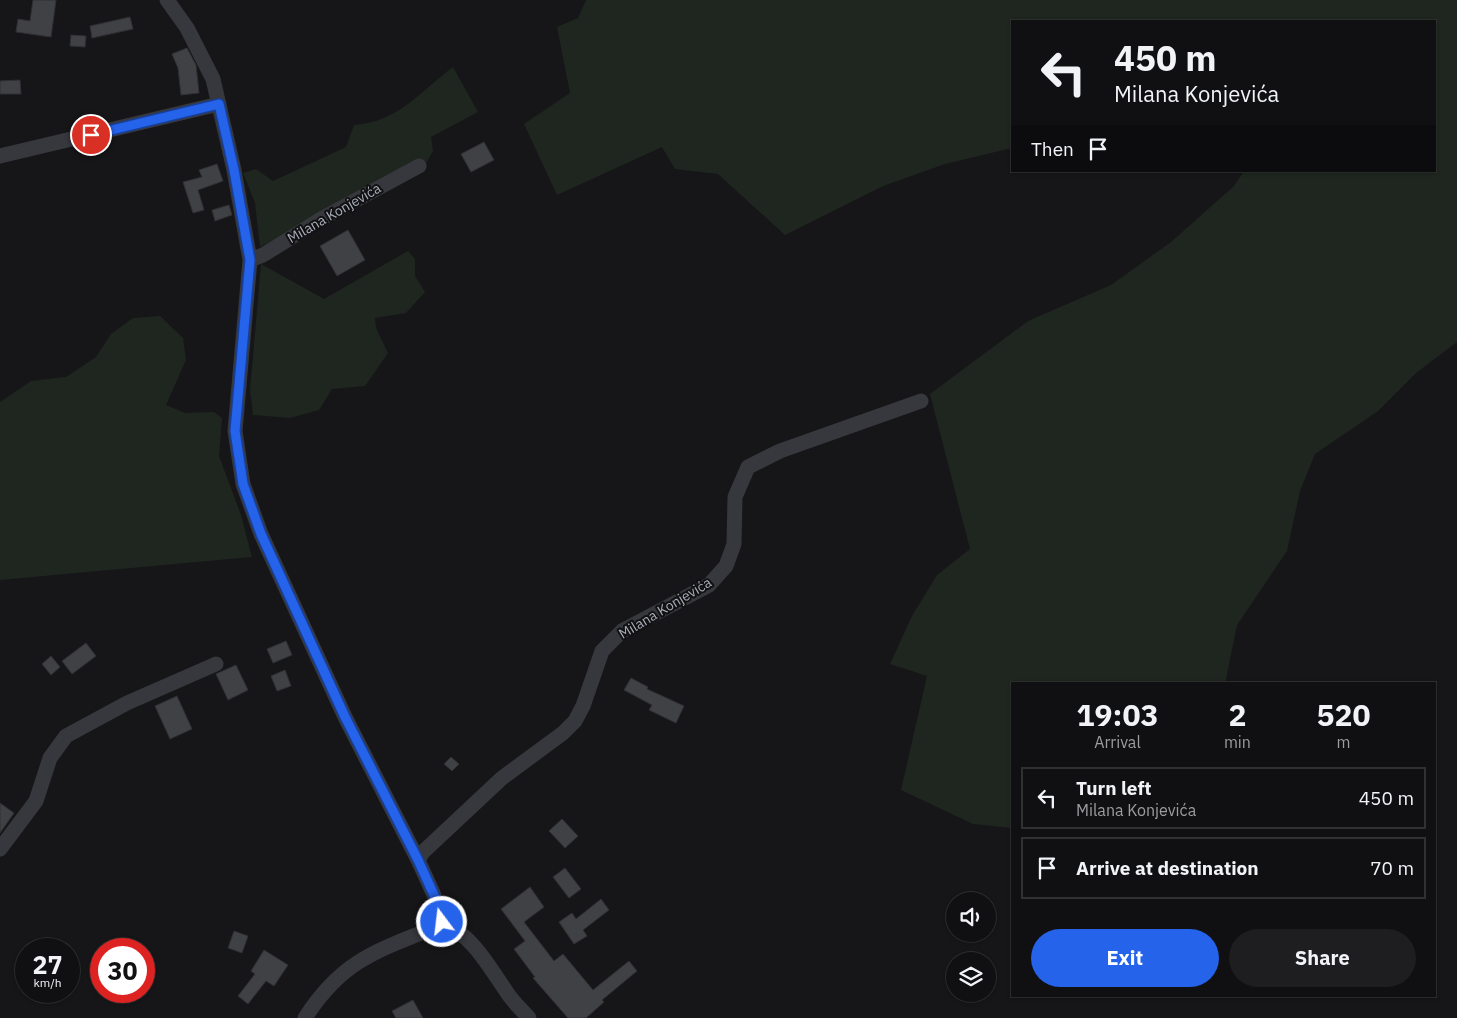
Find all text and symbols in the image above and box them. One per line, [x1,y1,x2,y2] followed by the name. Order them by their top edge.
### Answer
[1114,35,1217,81] text: 450 m
[1031,40,1096,105] icon: left
[1114,79,1279,108] text: Milana Konjevića
[70,114,112,156] pin
[77,121,105,149] icon: arrive
[1084,135,1112,163] icon: arrive
[1031,137,1074,161] text: Then
[284,179,384,247] street label: Milana Konjevića
[615,573,715,643] street label: Milana Konjevića
[1077,695,1158,734] text: 19:03
[1228,695,1246,734] text: 2
[1316,695,1370,734] text: 520
[1094,732,1141,752] text: Arrival
[1224,732,1251,752] text: min
[1336,732,1350,752] text: m
[1076,776,1152,800] text: Turn left
[1033,784,1061,812] icon: left
[1359,786,1414,810] text: 450 m
[1076,800,1196,820] text: Milana Konjevića
[1033,854,1061,882] icon: arrive
[1076,856,1259,880] text: Arrive at destination
[1370,856,1414,880] text: 70 m
[946,892,996,1002] map controls
[946,892,996,942] button: sound
[415,895,467,947] position arrow
[1031,929,1219,987] button: Exit
[1229,929,1416,987] button: Share
[90,938,155,1003] speed limit sign: 30
[32,948,63,981] text: 27
[946,952,996,1002] button: layers
[33,975,62,990] text: km/h

